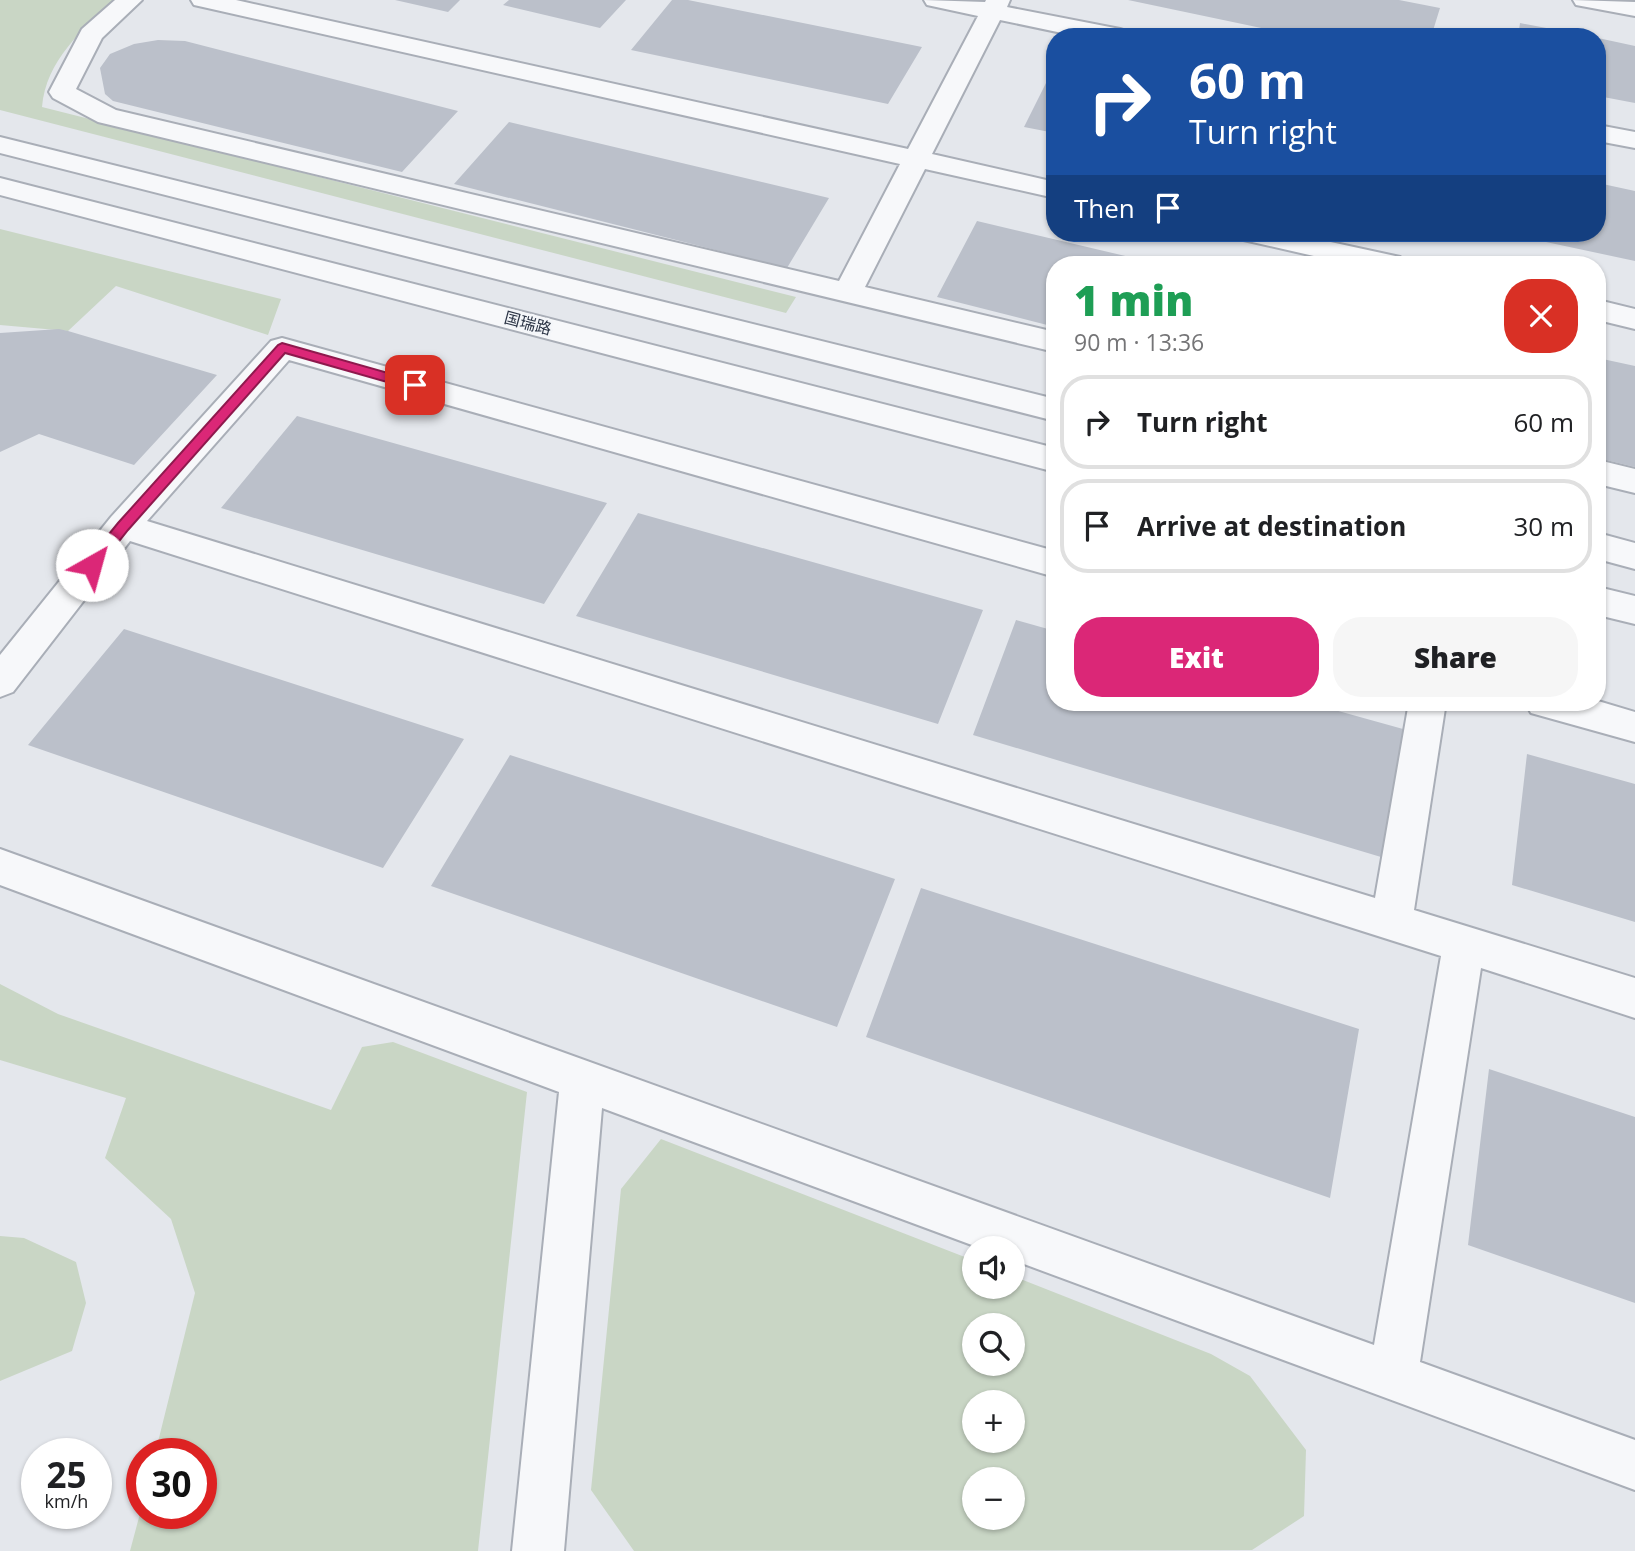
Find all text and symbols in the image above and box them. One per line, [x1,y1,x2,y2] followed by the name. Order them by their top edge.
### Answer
[1189,47,1306,113] text: 60 m
[1074,56,1165,147] icon: right
[1189,110,1337,153] text: Turn right
[1149,189,1187,227] icon: arrive
[1074,190,1135,226] text: Then
[1074,271,1193,328] text: 1 min
[1504,279,1578,353] button: close
[502,306,554,340] street label: 国瑞路
[1074,326,1204,358] text: 90 m · 13:36
[385,355,445,415] pin
[396,366,434,404] icon: arrive
[1078,403,1116,441] icon: right
[1137,404,1268,440] text: Turn right
[1513,404,1574,440] text: 60 m
[1078,507,1116,545] icon: arrive
[1137,508,1406,544] text: Arrive at destination
[1513,508,1574,544] text: 30 m
[55,528,129,602] position arrow
[1074,617,1319,697] button: Exit
[1333,617,1578,697] button: Share
[962,1236,1025,1530] map controls
[962,1236,1025,1299] button: sound
[962,1313,1025,1376] button: search
[962,1390,1025,1453] button: +
[126,1438,217,1529] speed limit sign: 30
[46,1451,87,1498] text: 25
[962,1467,1025,1530] button: −
[45,1489,88,1513] text: km/h

